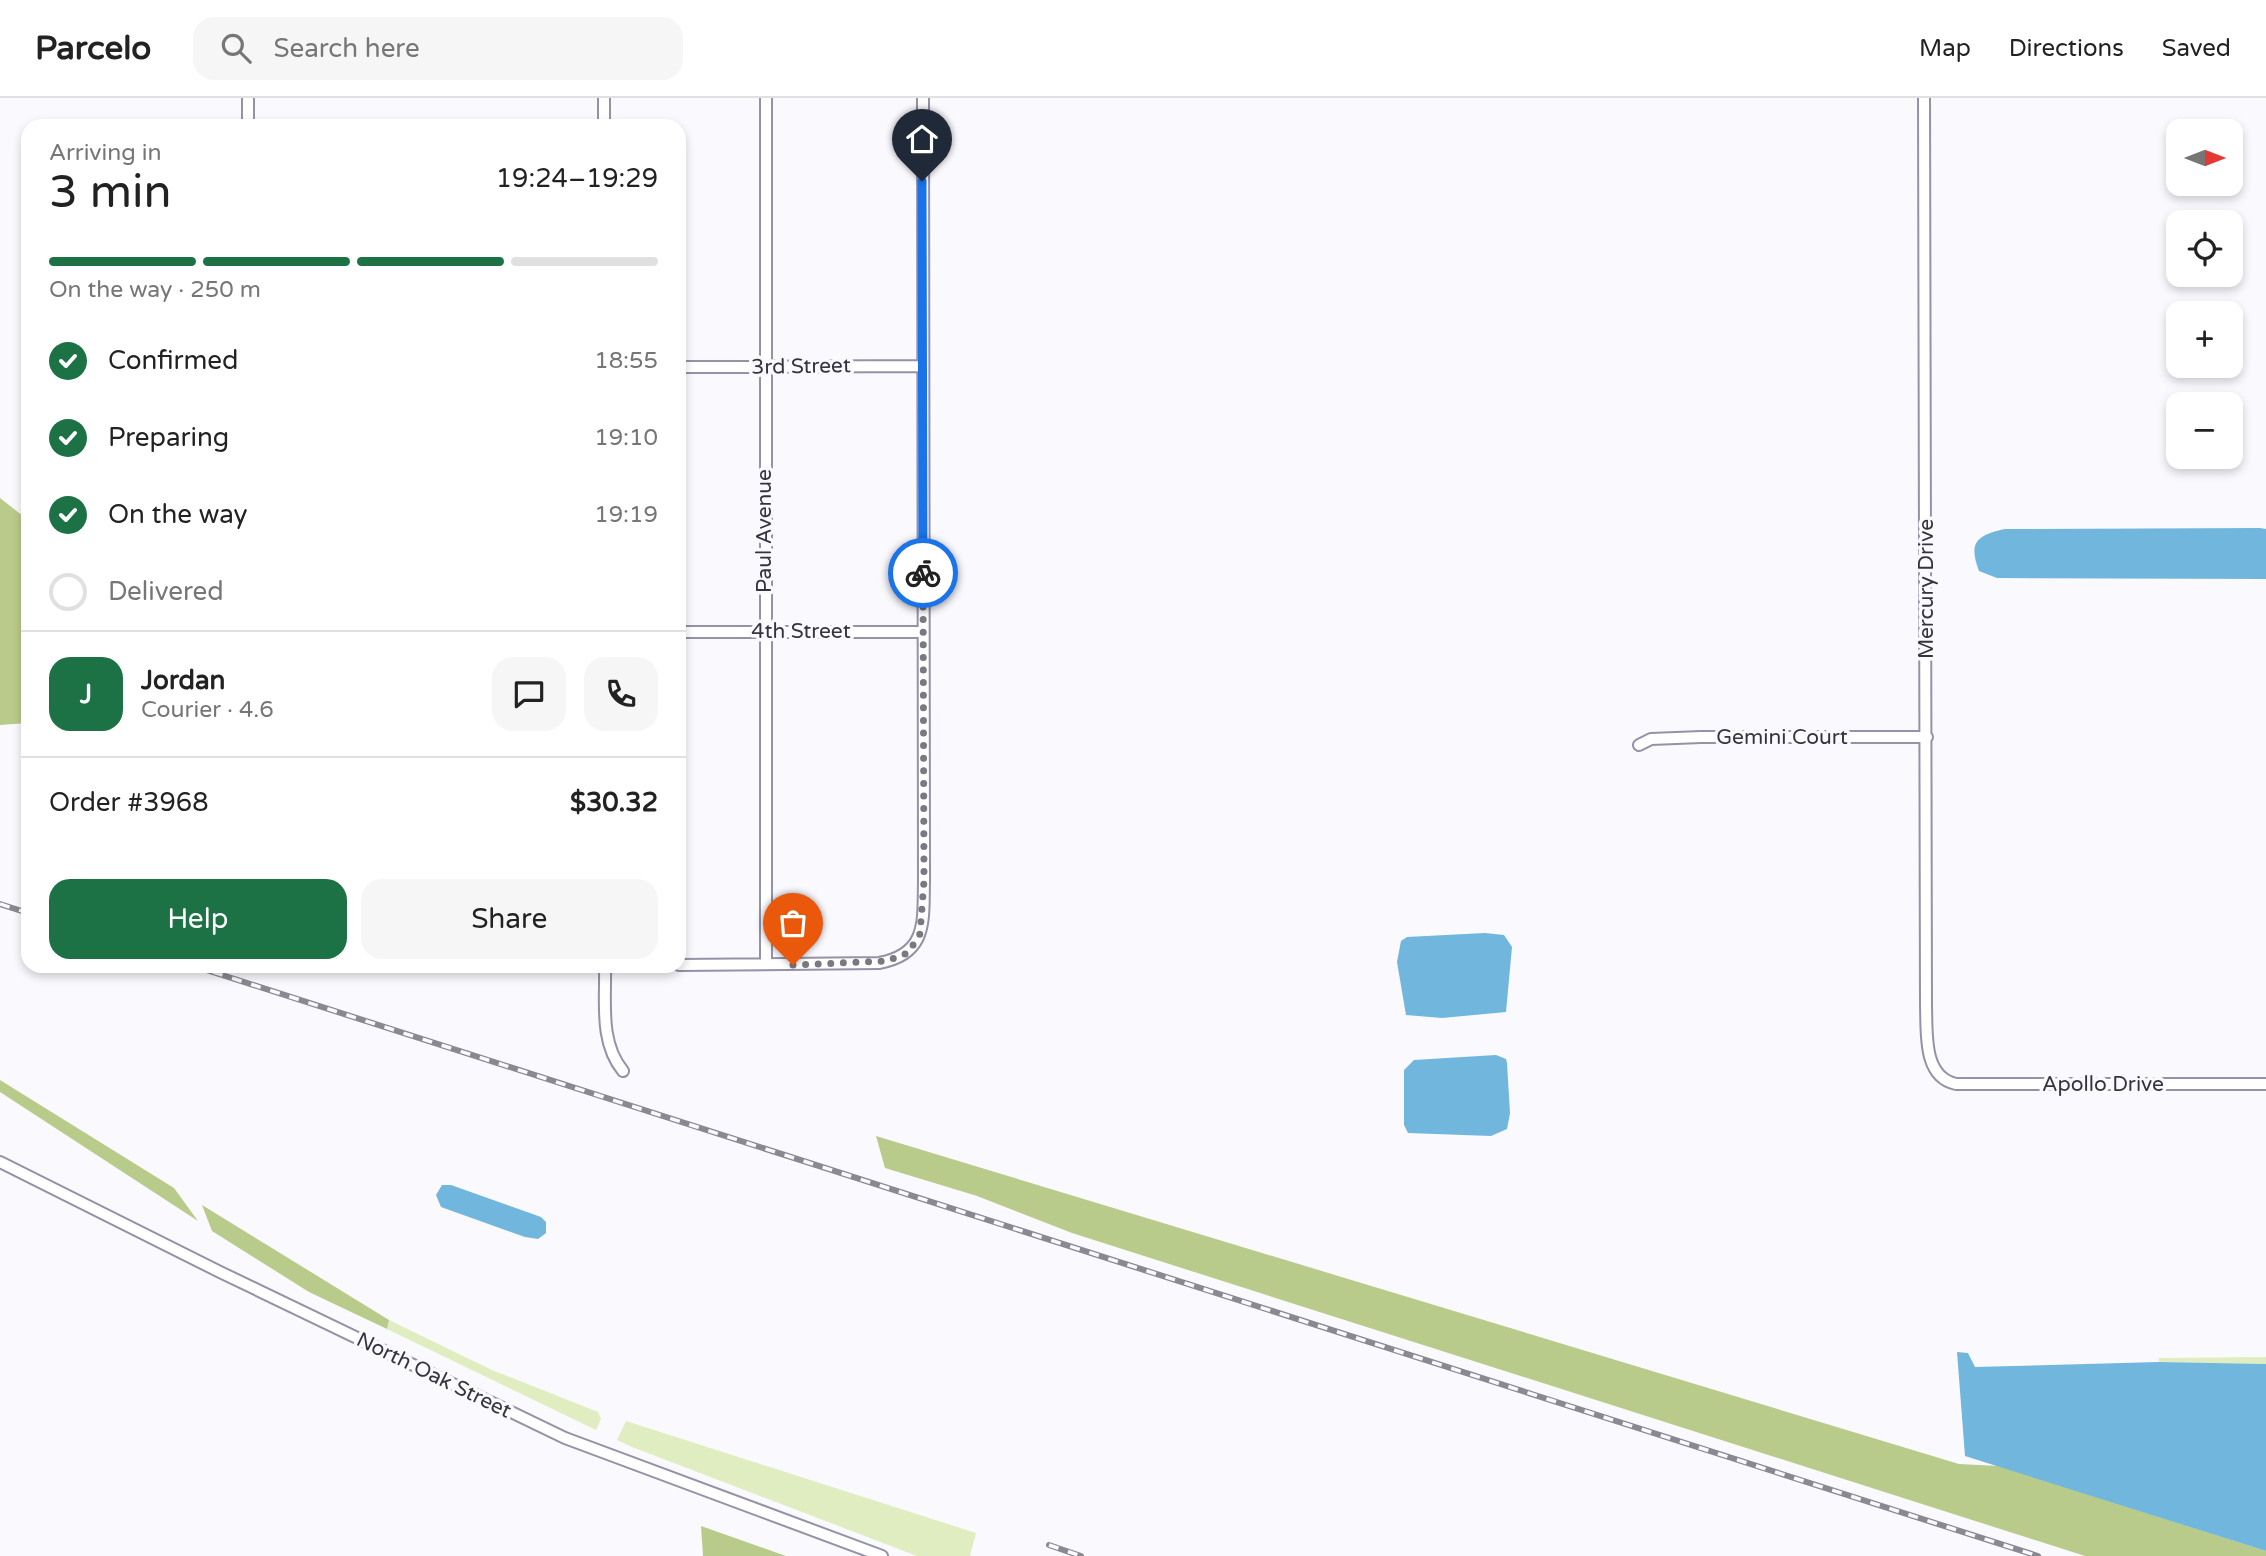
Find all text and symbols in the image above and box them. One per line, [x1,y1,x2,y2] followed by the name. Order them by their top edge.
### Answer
[193,17,683,80] search box
[35,29,151,68] text: Parcelo
[217,29,255,67] icon: search
[273,33,420,64] text: Search here
[1919,34,1971,63] text: Map
[2009,34,2124,63] text: Directions
[2162,34,2231,63] text: Saved
[892,109,952,181] pin
[2166,119,2244,196] north arrow
[2166,119,2243,469] map controls
[903,120,941,158] icon: home
[49,139,162,167] text: Arriving in
[496,163,658,194] text: 19:24–19:29
[49,165,172,220] text: 3 min
[2166,210,2243,287] button: locate
[49,276,261,304] text: On the way · 250 m
[2166,301,2243,378] button: +
[49,342,87,380] icon: check
[108,345,238,376] text: Confirmed
[594,347,658,375] text: 18:55
[751,353,851,380] street label: 3rd Street
[2166,392,2243,469] button: −
[49,419,87,457] icon: check
[108,422,229,453] text: Preparing
[594,424,658,452] text: 19:10
[752,469,777,593] street label: Paul Avenue
[49,496,87,534] icon: check
[108,499,248,530] text: On the way
[594,501,658,529] text: 19:19
[1914,519,1939,659] street label: Mercury Drive
[888,538,958,608] courier
[904,554,942,592] icon: bike
[108,576,224,607] text: Delivered
[751,619,851,644] street label: 4th Street
[492,657,566,731] button: chat
[584,657,658,731] button: phone
[141,665,225,696] text: Jordan
[80,679,92,710] text: J
[141,696,274,724] text: Courier · 4.6
[1716,725,1848,750] street label: Gemini Court
[49,787,209,818] text: Order #3968
[570,787,658,818] text: $30.32
[49,879,347,959] button: Help
[361,879,658,959] button: Share
[763,893,823,965] pin
[774,904,812,942] icon: bag
[2042,1072,2164,1097] street label: Apollo Drive
[352,1327,515,1424] street label: North Oak Street

